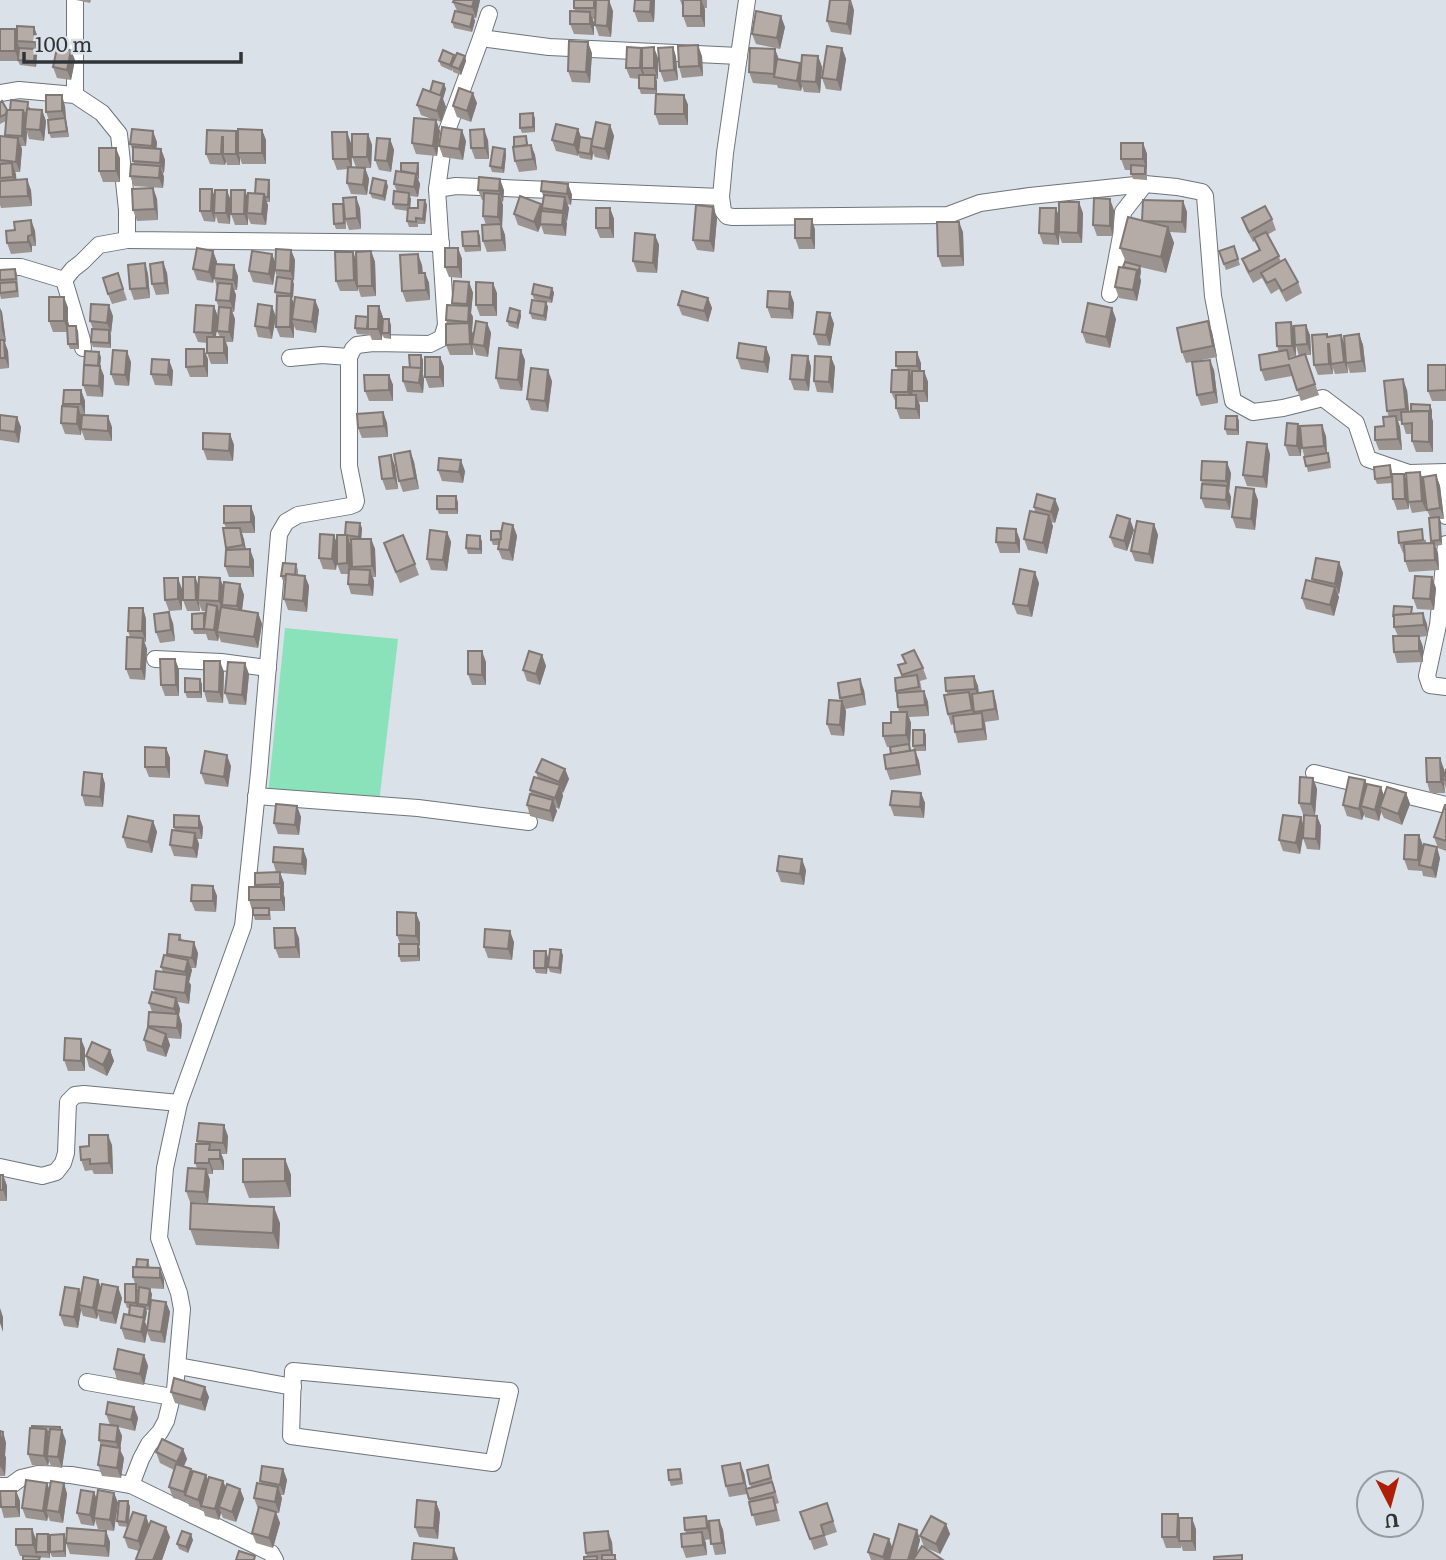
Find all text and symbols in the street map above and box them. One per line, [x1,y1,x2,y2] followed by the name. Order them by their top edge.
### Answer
[24,21,242,65] scale bar
[35,27,92,58] text: 100 m
[1355,1469,1425,1539] north arrow
[1383,1507,1401,1537] text: U

